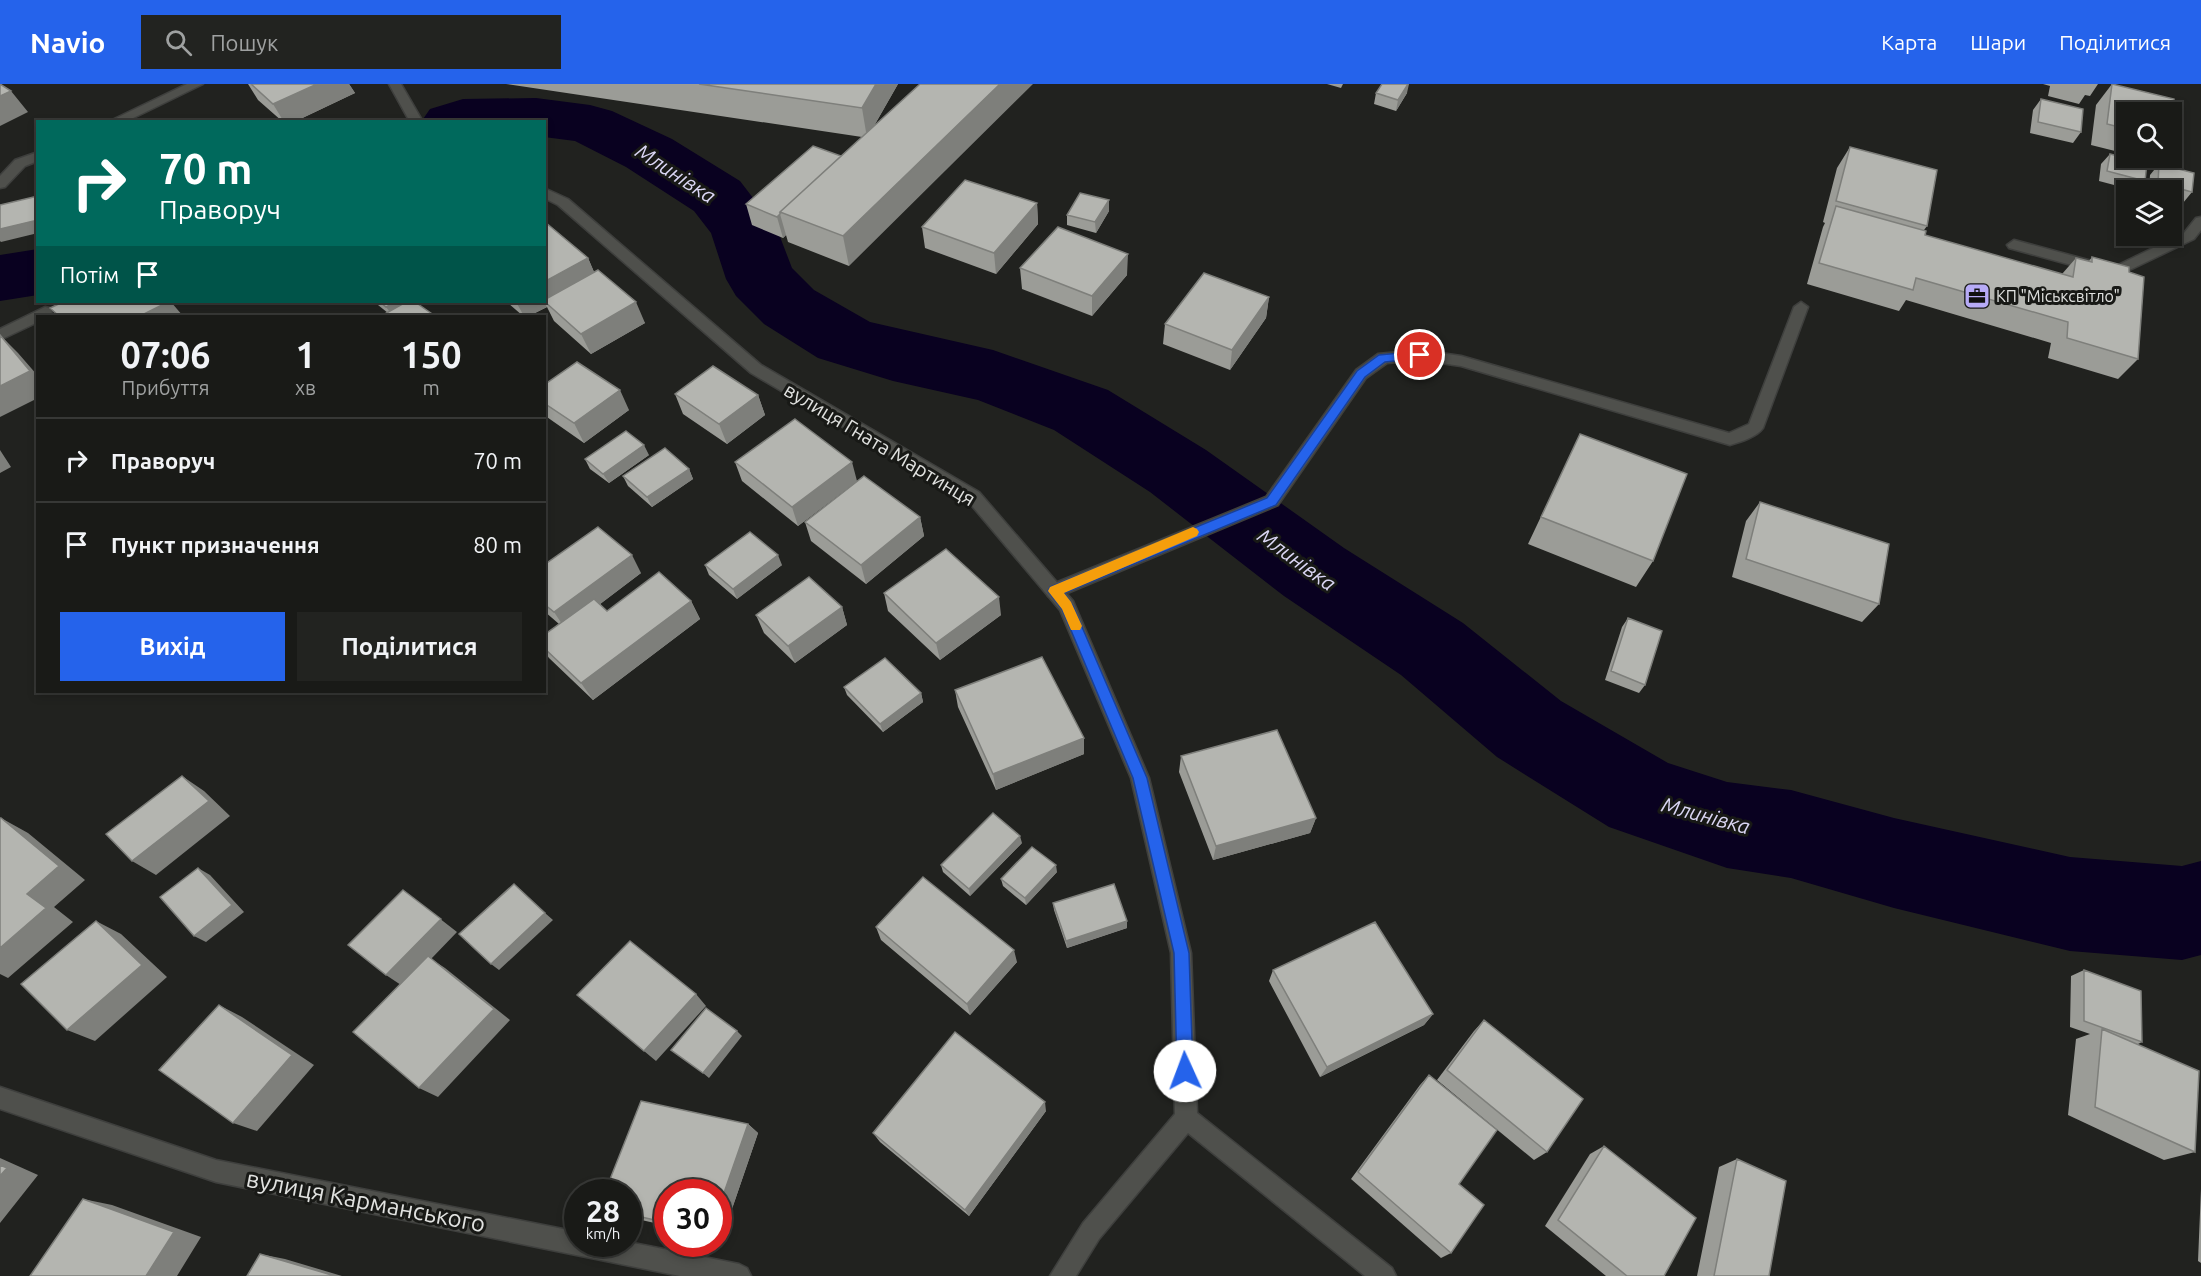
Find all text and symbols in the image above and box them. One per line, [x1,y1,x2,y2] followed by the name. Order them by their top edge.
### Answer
[141,15,561,69] search box
[162,26,195,59] icon: search
[30,27,105,58] text: Navio
[210,30,278,55] text: Пошук
[1881,30,1937,54] text: Карта
[1970,30,2026,54] text: Шари
[2059,30,2171,54] text: Поділитися
[2116,102,2182,246] map controls
[2116,102,2182,168] button: search
[632,138,720,208] water label: Млинівка
[60,144,138,222] icon: right
[159,145,253,192] text: 70 m
[2116,180,2182,246] button: layers
[159,194,281,224] text: Праворуч
[131,258,164,291] icon: arrive
[60,262,119,287] text: Потім
[1962,281,1992,311] office icon: КП "Міськсвітло"
[1996,287,2120,305] place label: КП "Міськсвітло"
[1394,329,1445,380] pin
[120,334,211,375] text: 07:06
[295,334,316,375] text: 1
[401,334,462,375] text: 150
[1403,338,1436,371] icon: arrive
[121,376,210,399] text: Прибуття
[295,376,316,399] text: хв
[422,376,440,399] text: m
[780,378,980,510] street label: вулиця Гната Мартинця
[60,444,93,477] icon: right
[111,448,215,473] text: Праворуч
[473,448,522,473] text: 70 m
[1253,523,1341,595] water label: Млинівка
[60,528,93,561] icon: arrive
[111,532,320,557] text: Пункт призначення
[473,532,522,557] text: 80 m
[60,612,285,681] button: Вихід
[297,612,522,681] button: Поділитися
[1659,792,1753,838] water label: Млинівка
[1153,1039,1217,1103] position arrow
[244,1165,488,1237] street label: вулиця Карманського
[654,1179,732,1257] speed limit sign: 30
[586,1194,620,1228] text: 28
[586,1225,620,1242] text: km/h

